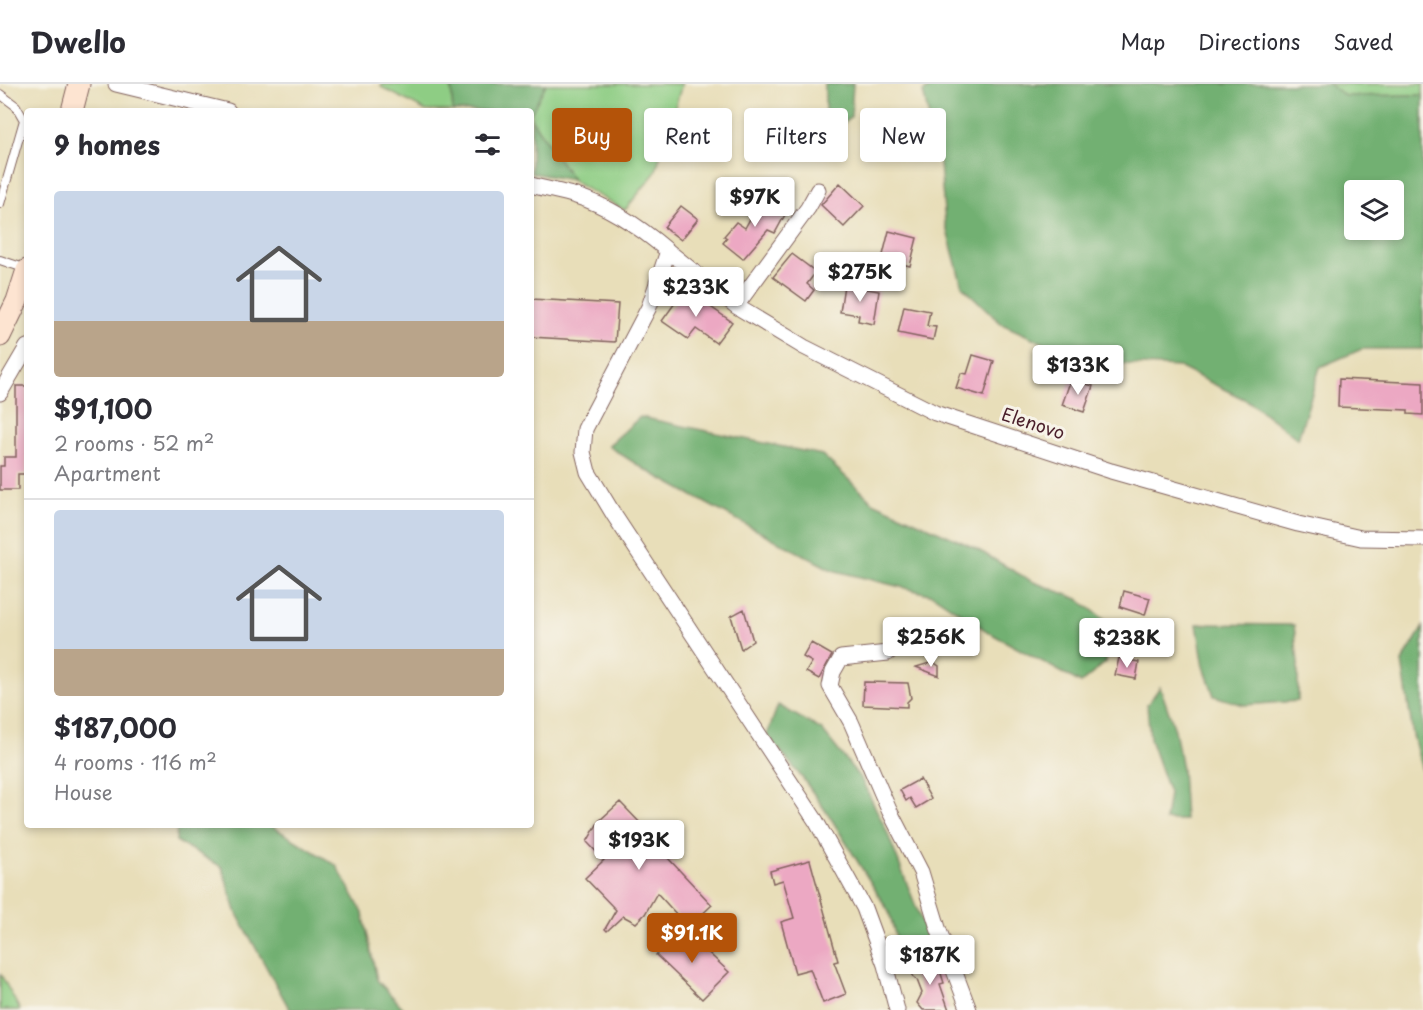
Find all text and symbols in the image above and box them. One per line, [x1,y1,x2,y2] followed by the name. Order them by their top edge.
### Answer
[30,20,126,63] text: Dwello
[1120,25,1165,57] text: Map
[1198,25,1300,57] text: Directions
[1333,25,1393,57] text: Saved
[552,108,632,162] chip: Buy
[644,108,732,162] chip: Rent
[744,108,848,162] chip: Filters
[860,108,946,162] chip: New
[54,125,160,164] text: 9 homes
[471,128,504,161] icon: filters
[719,177,791,228] pin: $97K
[1344,180,1404,240] map controls
[1344,180,1404,240] button: layers
[730,181,780,211] text: $97K
[225,230,333,338] icon: home
[818,252,902,303] pin: $275K
[828,256,892,286] text: $275K
[654,267,738,318] pin: $233K
[663,271,729,301] text: $233K
[1036,345,1120,396] pin: $133K
[1046,349,1110,379] text: $133K
[54,389,153,428] text: $91,100
[998,400,1069,445] street label: Elenovo
[54,428,214,458] text: 2 rooms · 52 m²
[54,458,161,488] text: Apartment
[225,549,333,657] icon: home
[889,617,973,668] pin: $256K
[1085,618,1169,669] pin: $238K
[897,621,965,651] text: $256K
[1093,622,1161,652] text: $238K
[54,708,177,747] text: $187,000
[54,747,217,777] text: 4 rooms · 116 m²
[54,777,113,807] text: House
[597,820,681,871] pin: $193K
[608,824,670,854] text: $193K
[643,913,741,964] pin: $91.1K
[661,917,723,947] text: $91.1K
[888,935,972,986] pin: $187K
[900,939,960,969] text: $187K

